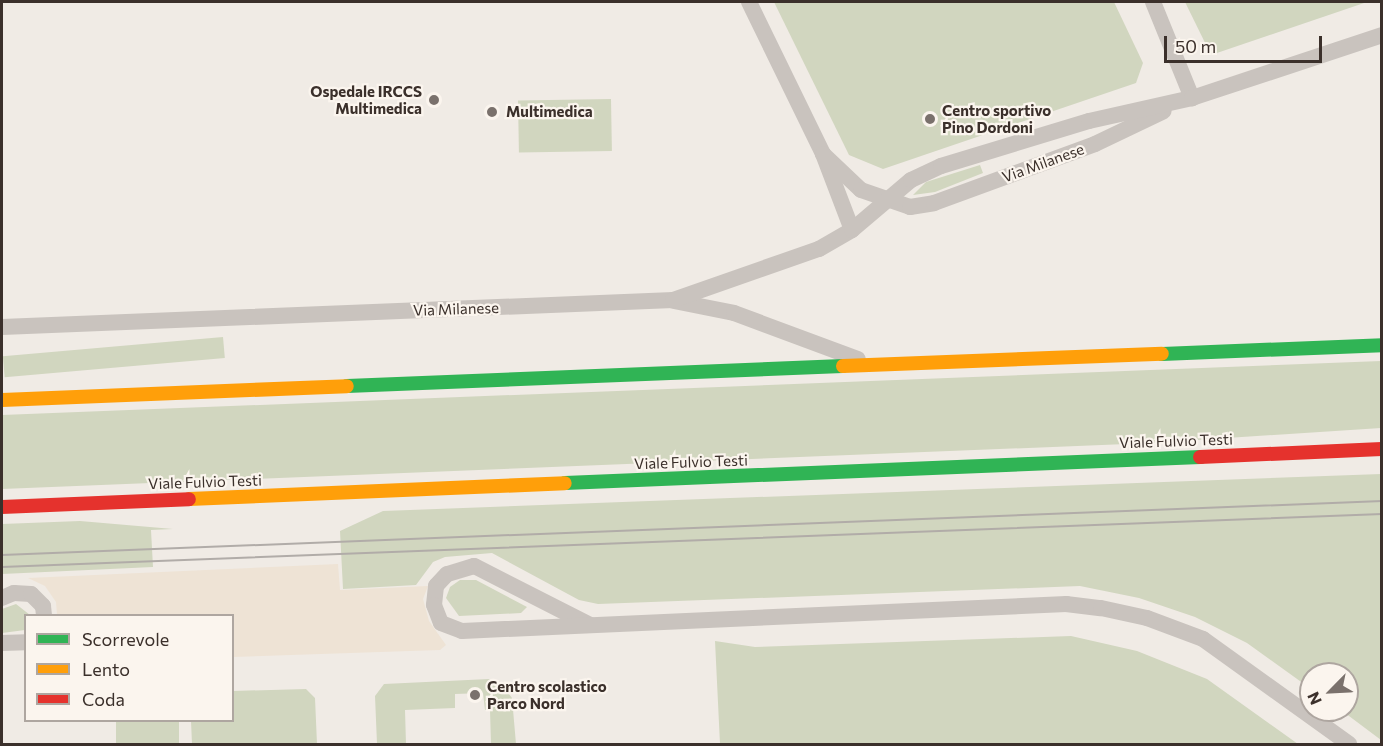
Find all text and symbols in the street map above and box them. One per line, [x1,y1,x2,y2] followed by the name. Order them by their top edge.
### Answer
[1167,24,1324,62] scale bar
[1175,35,1216,57] text: 50 m
[310,82,422,117] place label: Ospedale IRCCS Multimedica
[427,93,441,107] marker: Ospedale IRCCS Multimedica
[942,101,1051,136] place label: Centro sportivo Pino Dordoni
[483,103,501,121] marker: Multimedica
[506,103,593,121] place label: Multimedica
[923,112,937,126] marker: Centro sportivo Pino Dordoni
[1000,140,1086,186] street label: Via Milanese
[413,299,499,319] street label: Via Milanese
[1119,430,1233,452] street label: Viale Fulvio Testi
[634,451,748,473] street label: Viale Fulvio Testi
[148,471,262,493] street label: Viale Fulvio Testi
[24,614,234,722] legend
[82,628,169,650] text: Scorrevole
[82,658,130,680] text: Lento
[1299,662,1359,722] north arrow
[487,677,607,712] place label: Centro scolastico Parco Nord
[82,688,125,710] text: Coda
[468,688,482,702] marker: Centro scolastico Parco Nord
[1303,689,1325,708] text: N

